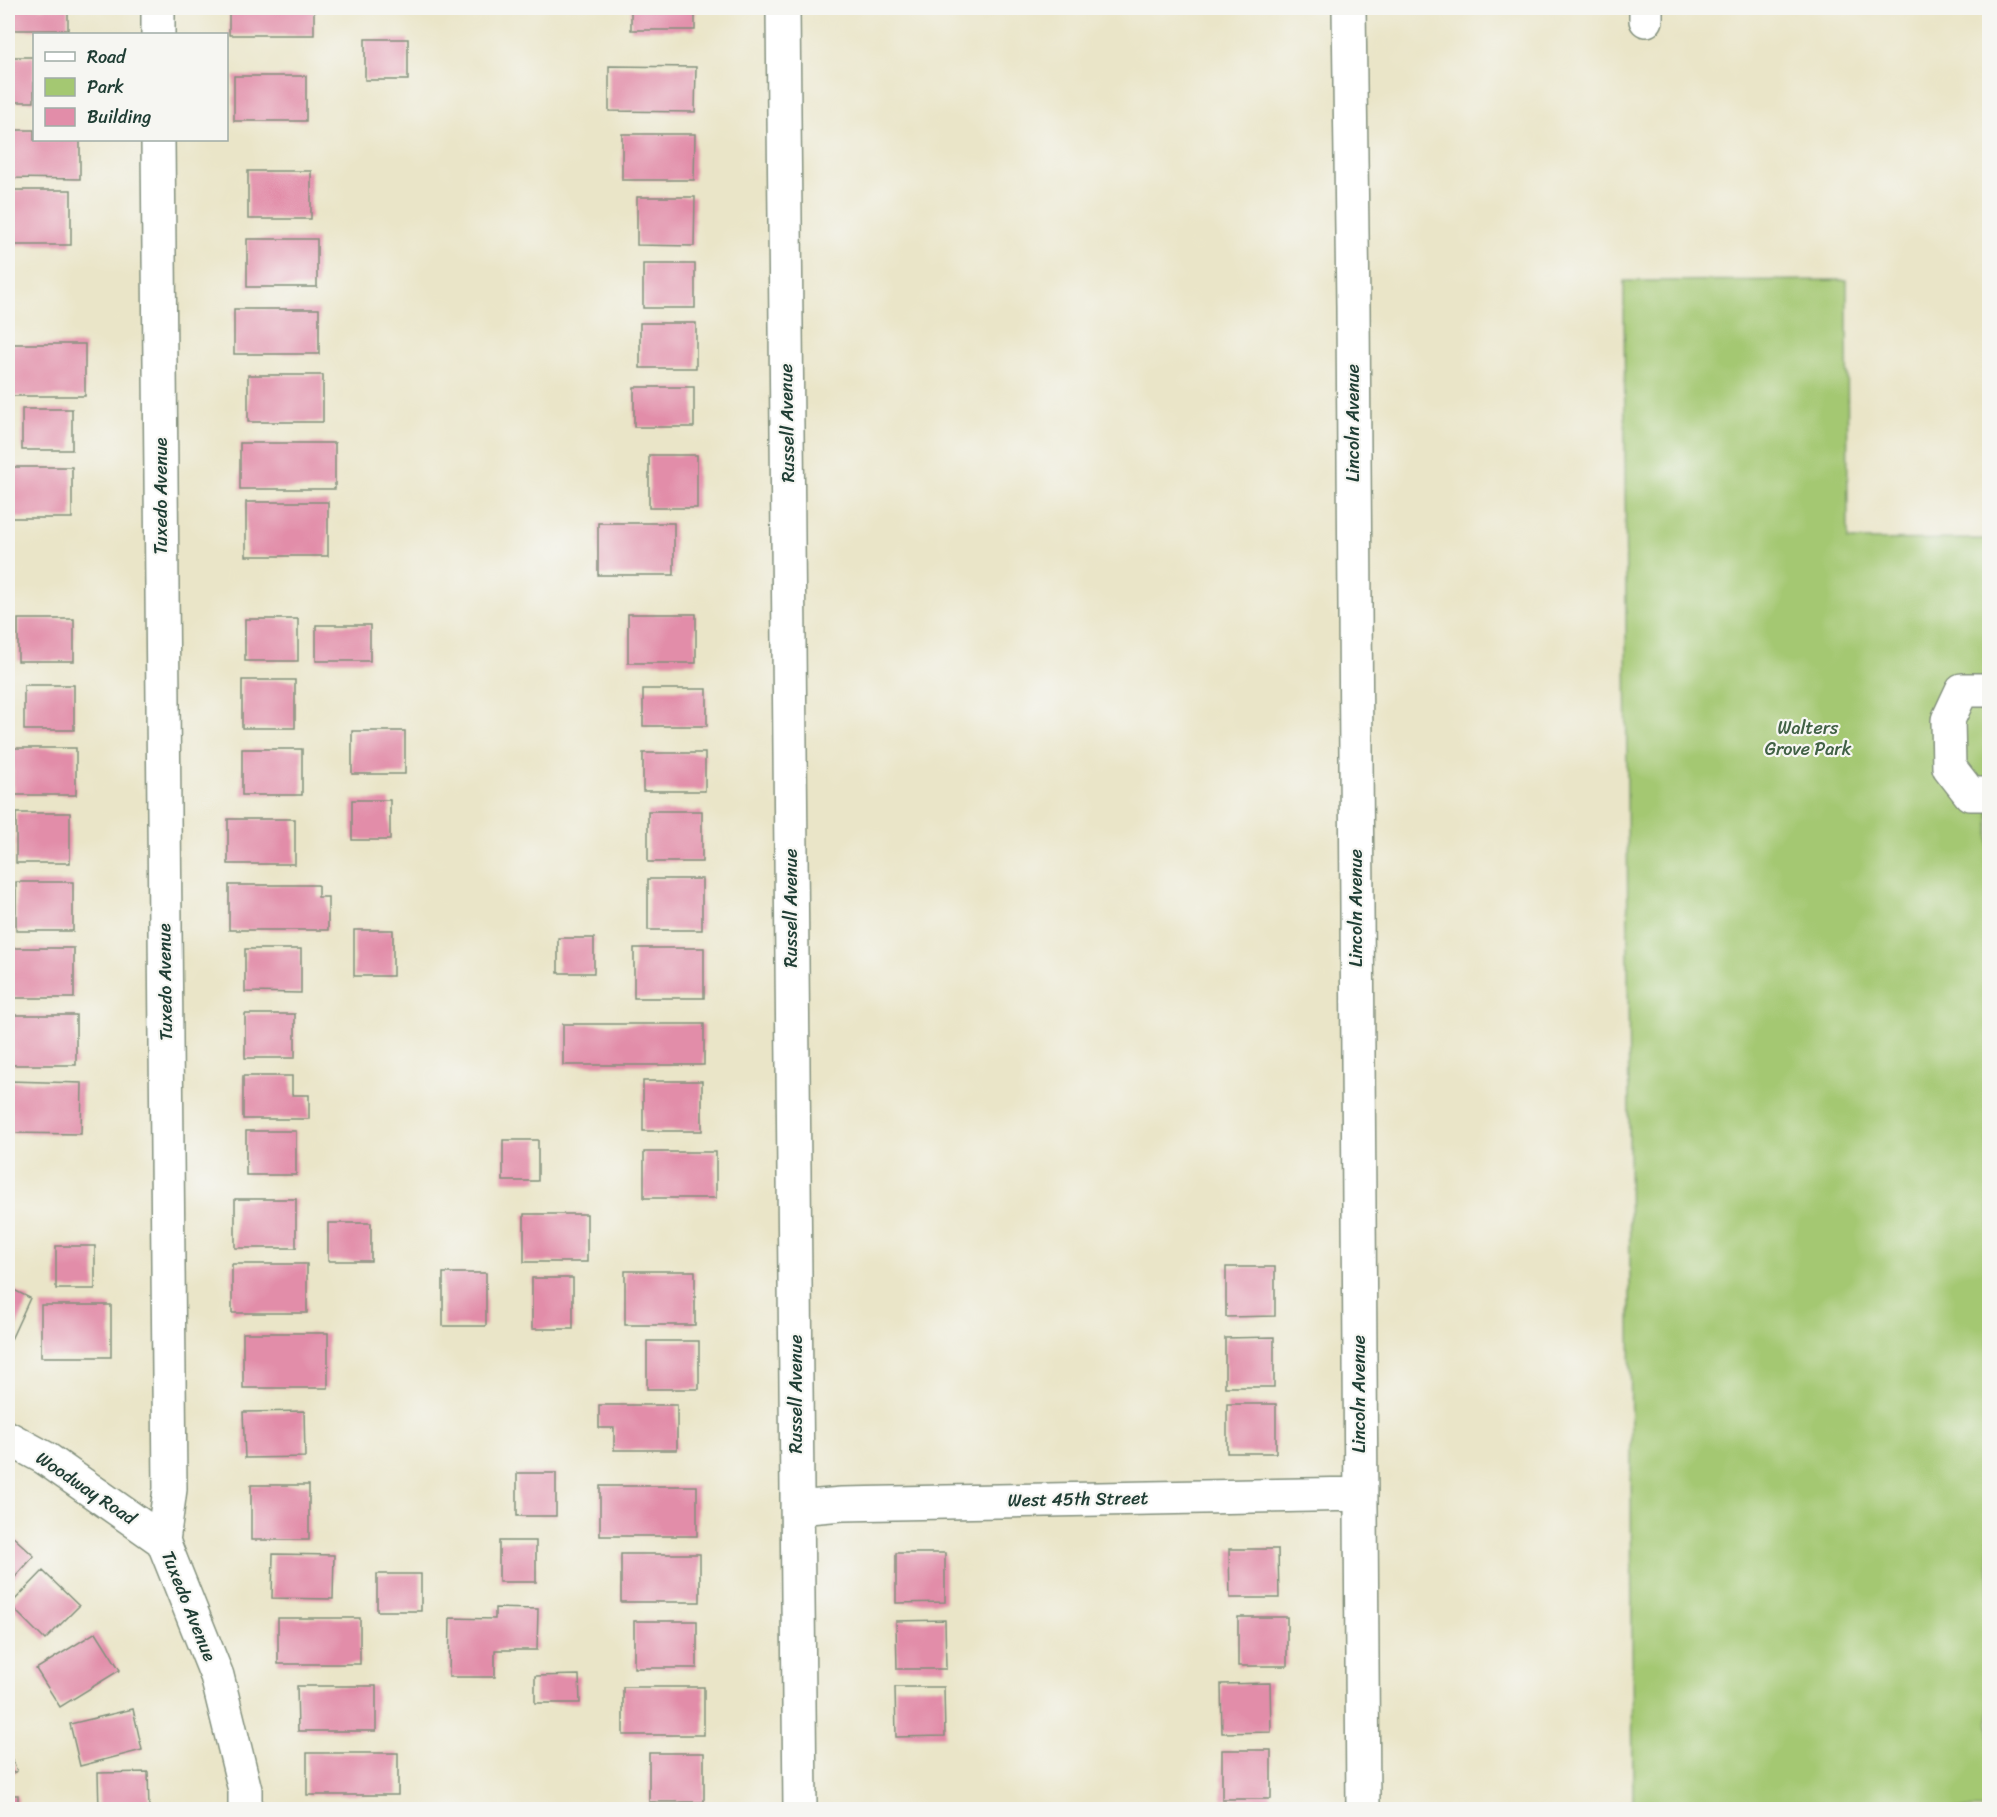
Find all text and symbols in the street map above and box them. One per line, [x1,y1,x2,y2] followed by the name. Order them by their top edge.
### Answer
[33,33,228,141] legend
[87,41,127,73] text: Road
[87,71,124,103] text: Park
[87,101,151,133] text: Building
[770,363,804,483] street label: Russell Avenue
[1337,364,1369,482] street label: Lincoln Avenue
[145,437,177,555] street label: Tuxedo Avenue
[1765,712,1852,765] park label: Walters Grove Park
[775,849,807,967] street label: Russell Avenue
[1340,849,1372,967] street label: Lincoln Avenue
[148,923,182,1041] street label: Tuxedo Avenue
[780,1335,812,1453] street label: Russell Avenue
[1343,1335,1375,1453] street label: Lincoln Avenue
[29,1442,144,1534] street label: Woodway Road
[1007,1482,1149,1516] street label: West 45th Street
[152,1546,226,1667] street label: Tuxedo Avenue

